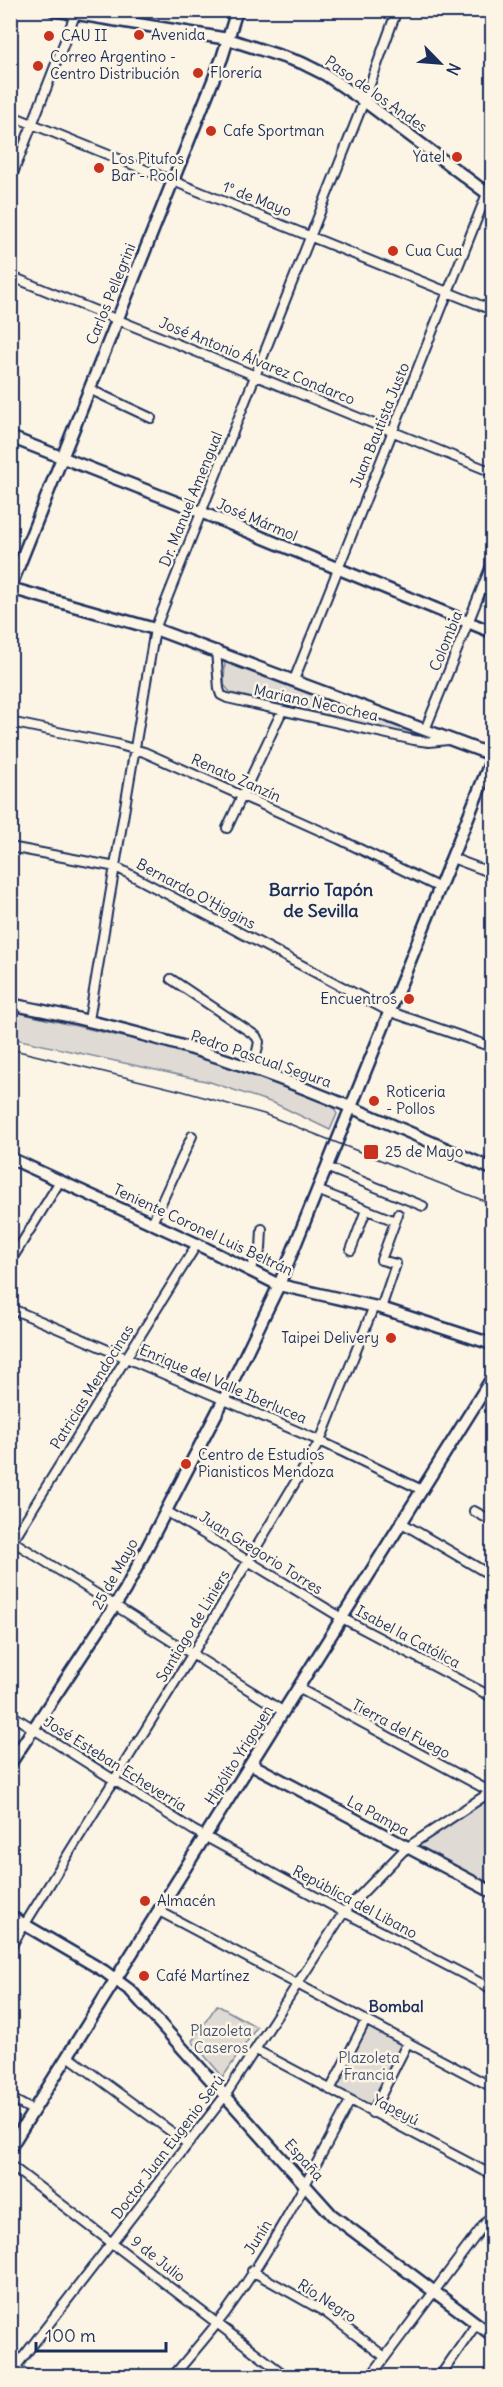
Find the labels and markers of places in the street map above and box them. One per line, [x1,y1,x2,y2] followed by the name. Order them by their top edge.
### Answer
[151,25,206,44] place label: Avenida
[61,26,107,45] place label: CAU II
[132,28,146,42] marker: Avenida
[42,29,56,43] marker: CAU II
[50,47,180,83] place label: Correo Argentino - Centro Distribución
[31,59,45,73] marker: Correo Argentino - Centro Distribución
[210,63,263,82] place label: Florería
[191,66,205,80] marker: Florería
[223,121,325,140] place label: Cafe Sportman
[204,124,218,138] marker: Cafe Sportman
[413,147,445,166] place label: Yatel
[111,149,184,185] place label: Los Pitufos Bar - Pool
[450,150,464,164] marker: Yatel
[92,161,106,175] marker: Los Pitufos Bar - Pool
[405,241,463,260] place label: Cua Cua
[386,244,400,258] marker: Cua Cua
[320,989,397,1008] place label: Encuentros
[402,992,416,1006] marker: Encuentros
[386,1082,446,1118] place label: Roticeria - Pollos
[367,1094,381,1108] marker: Roticeria - Pollos
[385,1142,463,1161] place label: 25 de Mayo
[362,1143,380,1161] marker: 25 de Mayo
[281,1328,379,1347] place label: Taipei Delivery
[384,1331,398,1345] marker: Taipei Delivery
[198,1445,335,1481] place label: Centro de Estudios Pianisticos Mendoza
[179,1457,193,1471] marker: Centro de Estudios Pianisticos Mendoza
[157,1891,216,1910] place label: Almacén
[138,1894,152,1908] marker: Almacén
[156,1966,250,1985] place label: Café Martínez
[137,1969,151,1983] marker: Café Martínez

